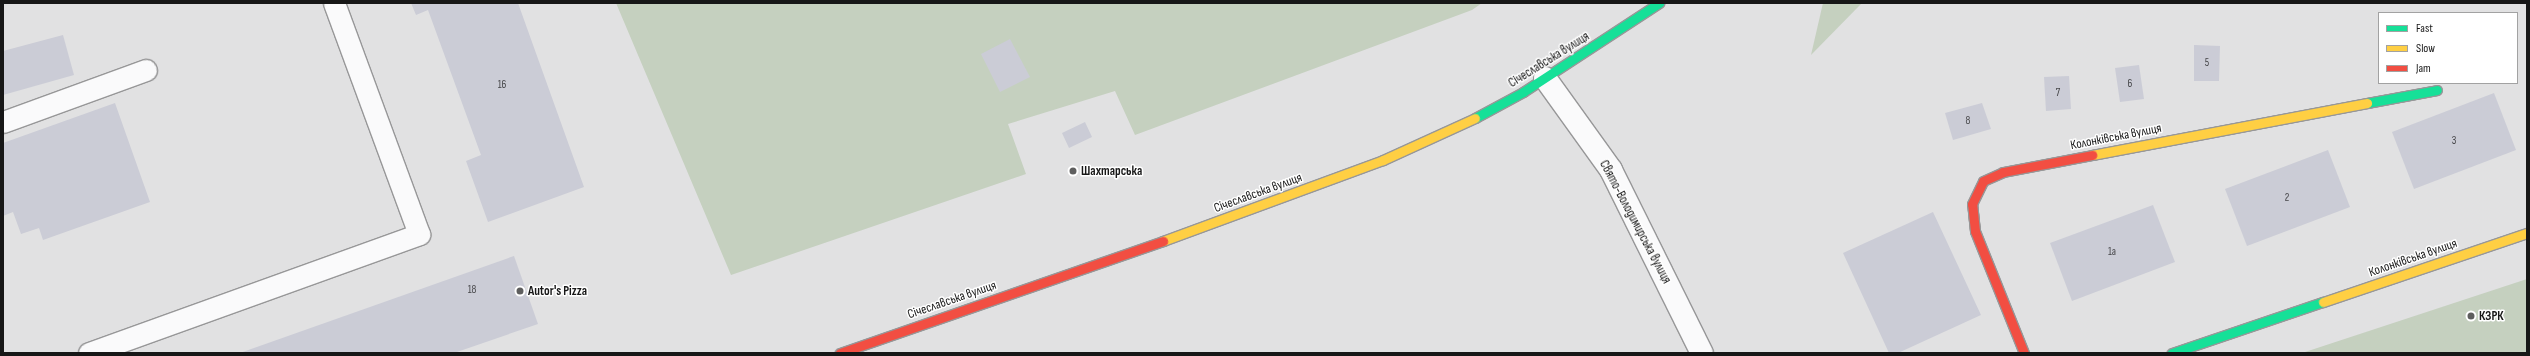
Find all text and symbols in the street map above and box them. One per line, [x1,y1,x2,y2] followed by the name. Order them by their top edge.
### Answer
[2378,12,2518,84] legend
[2416,21,2433,36] text: Fast
[1506,29,1592,91] street label: Січеславська вулиця
[2416,41,2435,56] text: Slow
[2205,56,2209,70] house number: 5
[2416,61,2431,76] text: Jam
[2128,77,2132,91] house number: 6
[498,78,506,92] house number: 16
[2056,86,2060,100] house number: 7
[1966,114,1970,128] house number: 8
[2069,121,2163,153] street label: Колонківська вулиця
[2452,134,2456,148] house number: 3
[1596,158,1674,286] street label: Свято-Володимирська вулиця
[1081,163,1142,179] place label: Шахтарська
[1068,166,1078,176] marker: Шахтарська
[1212,170,1304,216] street label: Січеславська вулиця
[2285,191,2289,205] house number: 2
[2367,236,2459,280] street label: Колонківська вулиця
[2108,245,2116,259] house number: 1а
[906,278,998,322] street label: Січеславська вулиця
[468,283,476,297] house number: 18
[528,283,587,299] place label: Autor's Pizza
[515,286,525,296] marker: Autor's Pizza
[2479,308,2504,324] place label: КЗРК
[2466,311,2476,321] marker: КЗРК

